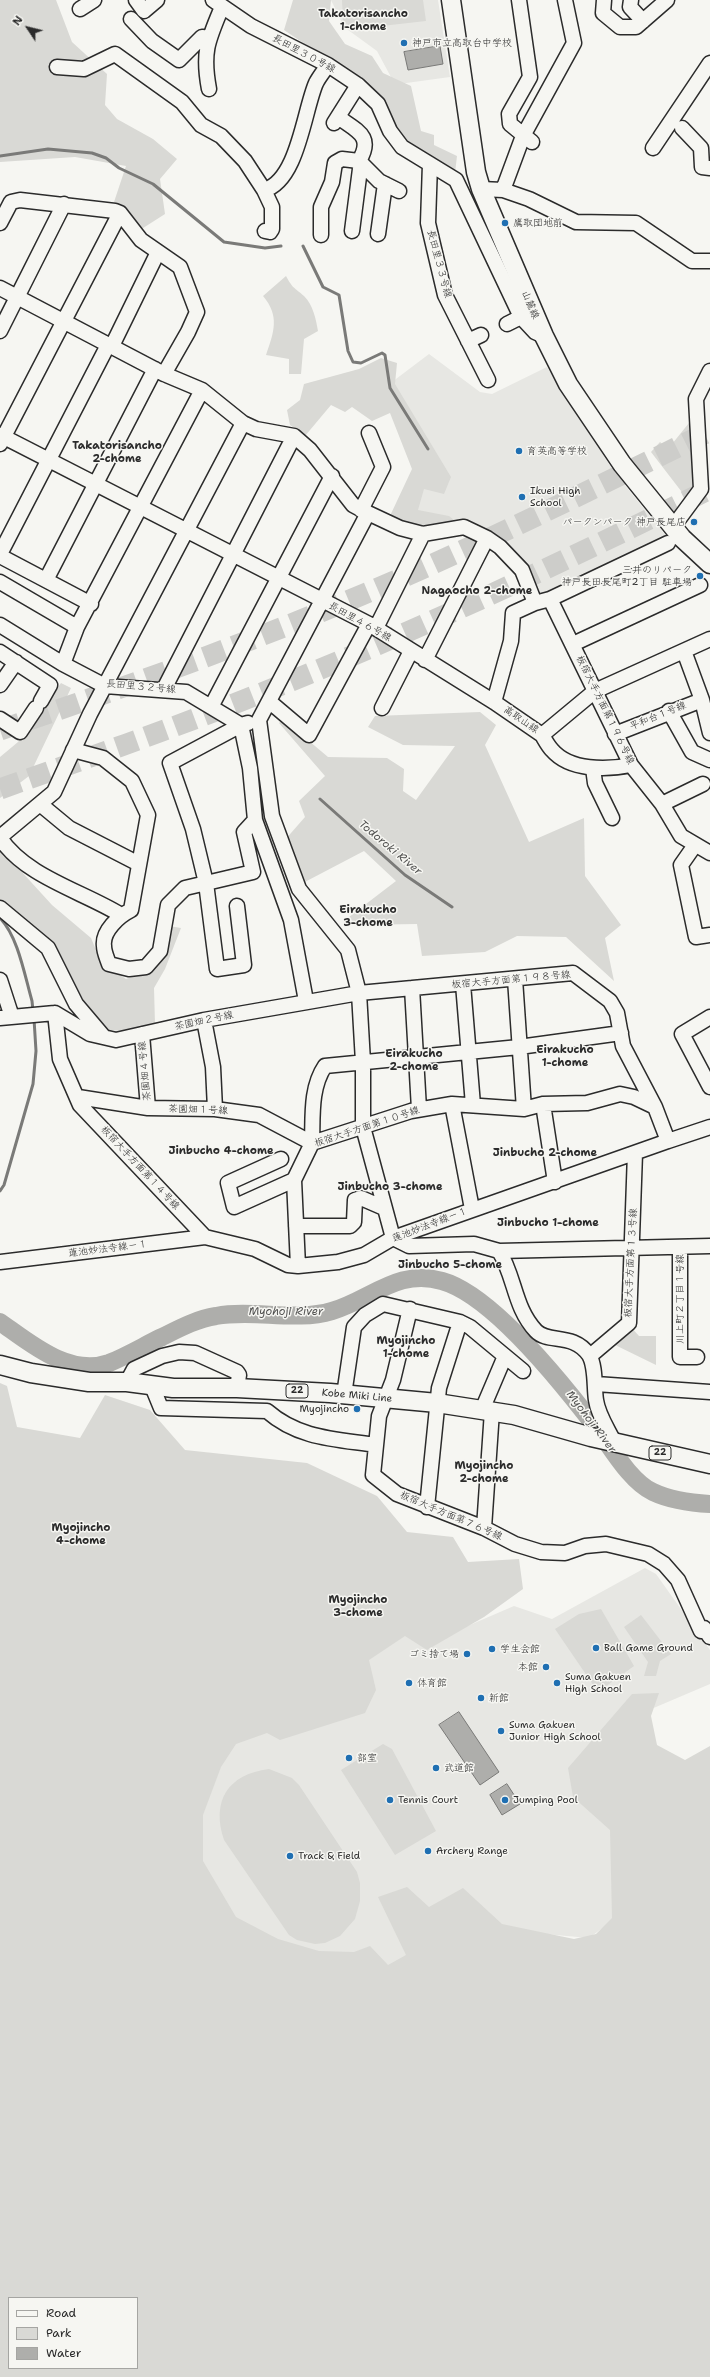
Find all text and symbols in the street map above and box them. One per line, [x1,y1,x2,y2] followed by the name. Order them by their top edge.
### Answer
[318,7,408,33] district label: Takatorisancho 1-chome
[8,8,48,48] north arrow
[9,13,26,29] text: N
[270,32,338,76] street label: 長田里３０号線
[412,37,512,49] place label: 神戸市立高取台中学校
[399,38,409,48] marker: 神戸市立高取台中学校
[513,217,563,229] place label: 鷹取団地前
[500,218,510,228] marker: 鷹取団地前
[424,229,454,299] street label: 長田里３３号線
[519,289,541,321] street label: 山麓線
[72,439,162,465] district label: Takatorisancho 2-chome
[527,445,587,457] place label: 育英高等学校
[514,446,524,456] marker: 育英高等学校
[530,485,581,508] place label: Ikuei High School
[517,492,527,502] marker: Ikuei High School
[563,516,686,528] place label: パークンパーク 神戸長尾店
[689,517,699,527] marker: パークンパーク 神戸長尾店
[562,564,692,588] place label: 三井のリパーク 神戸長田長尾町2丁目 駐車場
[695,571,705,581] marker: 三井のリパーク 神戸長田長尾町2丁目 駐車場
[422,584,532,598] district label: Nagaocho 2-chome
[326,600,394,644] street label: 長田里４６号線
[573,653,637,767] street label: 板宿大手方面第１９６号線
[106,678,176,696] street label: 長田里３２号線
[628,699,688,733] street label: 平和台１号線
[501,704,541,736] street label: 高取山線
[356,818,424,878] water label: Todoroki River
[339,903,397,929] district label: Eirakucho 3-chome
[451,969,571,991] street label: 板宿大手方面第１９８号線
[173,1009,235,1033] street label: 茶園畑２号線
[136,1041,154,1101] street label: 茶園畑４号線
[536,1043,594,1069] district label: Eirakucho 1-chome
[385,1047,443,1073] district label: Eirakucho 2-chome
[168,1103,228,1117] street label: 茶園畑１号線
[313,1104,421,1150] street label: 板宿大手方面第１０号線
[98,1124,182,1212] street label: 板宿大手方面第１４号線
[168,1144,274,1158] district label: Jinbucho 4-chome
[493,1146,597,1160] district label: Jinbucho 2-chome
[338,1180,442,1194] district label: Jinbucho 3-chome
[391,1205,469,1245] street label: 蓮池妙法寺線－１
[622,1208,640,1318] street label: 板宿大手方面第１３号線
[497,1216,599,1230] district label: Jinbucho 1-chome
[68,1238,148,1260] street label: 蓮池妙法寺線－１
[674,1254,686,1344] street label: 川上町２丁目１号線
[398,1258,502,1272] district label: Jinbucho 5-chome
[249,1305,323,1319] water label: Myohoji River
[377,1334,435,1360] district label: Myojincho 1-chome
[286,1384,308,1398] road number: 22
[321,1387,393,1405] street label: Kobe Miki Line
[563,1388,619,1456] water label: Myohoji River
[299,1403,349,1415] place label: Myojincho
[352,1404,362,1414] marker: Myojincho
[649,1446,671,1460] road number: 22
[455,1459,513,1485] district label: Myojincho 2-chome
[398,1489,504,1543] street label: 板宿大手方面第７６号線
[52,1521,110,1547] district label: Myojincho 4-chome
[329,1593,387,1619] district label: Myojincho 3-chome
[604,1642,693,1654] place label: Ball Game Ground
[500,1643,540,1655] place label: 学生会館
[591,1643,601,1653] marker: Ball Game Ground
[487,1644,497,1654] marker: 学生会館
[409,1648,459,1660] place label: ゴミ捨て場
[462,1649,472,1659] marker: ゴミ捨て場
[518,1661,538,1673] place label: 本館
[541,1662,551,1672] marker: 本館
[565,1671,631,1694] place label: Suma Gakuen High School
[417,1677,447,1689] place label: 体育館
[404,1678,414,1688] marker: 体育館
[552,1678,562,1688] marker: Suma Gakuen High School
[489,1692,509,1704] place label: 新館
[476,1693,486,1703] marker: 新館
[509,1719,601,1742] place label: Suma Gakuen Junior High School
[496,1726,506,1736] marker: Suma Gakuen Junior High School
[357,1752,377,1764] place label: 部室
[344,1753,354,1763] marker: 部室
[444,1762,474,1774] place label: 武道館
[431,1763,441,1773] marker: 武道館
[398,1794,458,1806] place label: Tennis Court
[513,1794,578,1806] place label: Jumping Pool
[385,1795,395,1805] marker: Tennis Court
[500,1795,510,1805] marker: Jumping Pool
[436,1845,508,1857] place label: Archery Range
[423,1846,433,1856] marker: Archery Range
[298,1850,360,1862] place label: Track & Field
[285,1851,295,1861] marker: Track & Field
[8,2297,138,2369] legend
[46,2305,76,2321] text: Road
[46,2325,72,2341] text: Park
[46,2345,81,2361] text: Water

